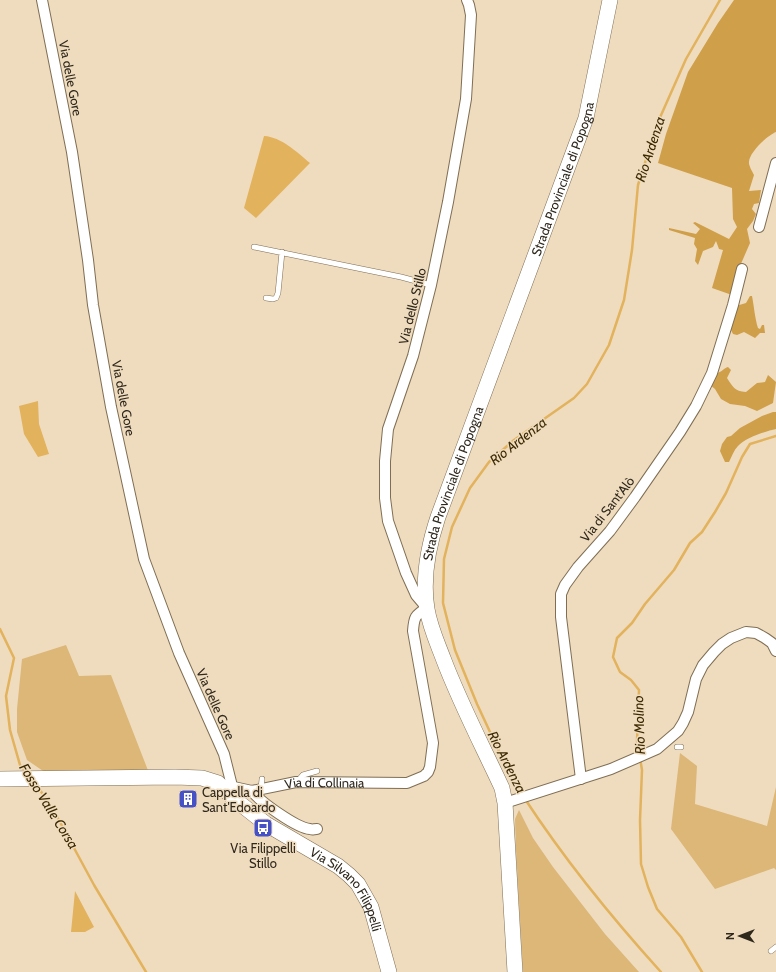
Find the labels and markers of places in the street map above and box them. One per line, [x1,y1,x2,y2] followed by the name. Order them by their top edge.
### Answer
[202,784,276,815] place label: Cappella di Sant'Edoardo
[177,788,199,810] building icon: Cappella di Sant'Edoardo
[252,817,274,839] bus stop icon: Via Filippelli Stillo
[230,840,296,871] place label: Via Filippelli Stillo

